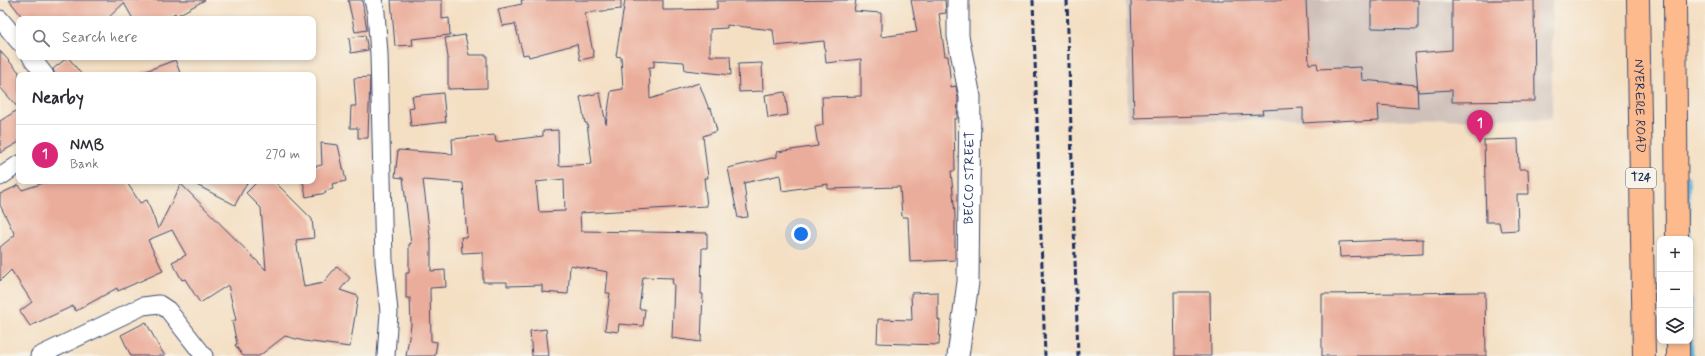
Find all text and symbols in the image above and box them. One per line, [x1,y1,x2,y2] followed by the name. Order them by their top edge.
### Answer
[16,16,316,60] search box
[30,27,52,49] icon: search
[62,28,138,48] text: Search here
[1630,59,1649,153] street label: NYERERE ROAD
[32,87,84,109] text: Nearby
[1467,110,1493,143] pin: 1
[960,131,978,224] street label: BECCO STREET
[70,136,104,156] text: NMB
[42,146,48,163] text: 1
[265,146,300,163] text: 270 m
[70,156,99,173] text: Bank
[1626,168,1656,188] road number: T24
[791,224,811,244] your location
[1657,236,1693,344] map controls
[1657,236,1693,272] button: +
[1657,272,1693,308] button: −
[1657,308,1693,344] button: layers

